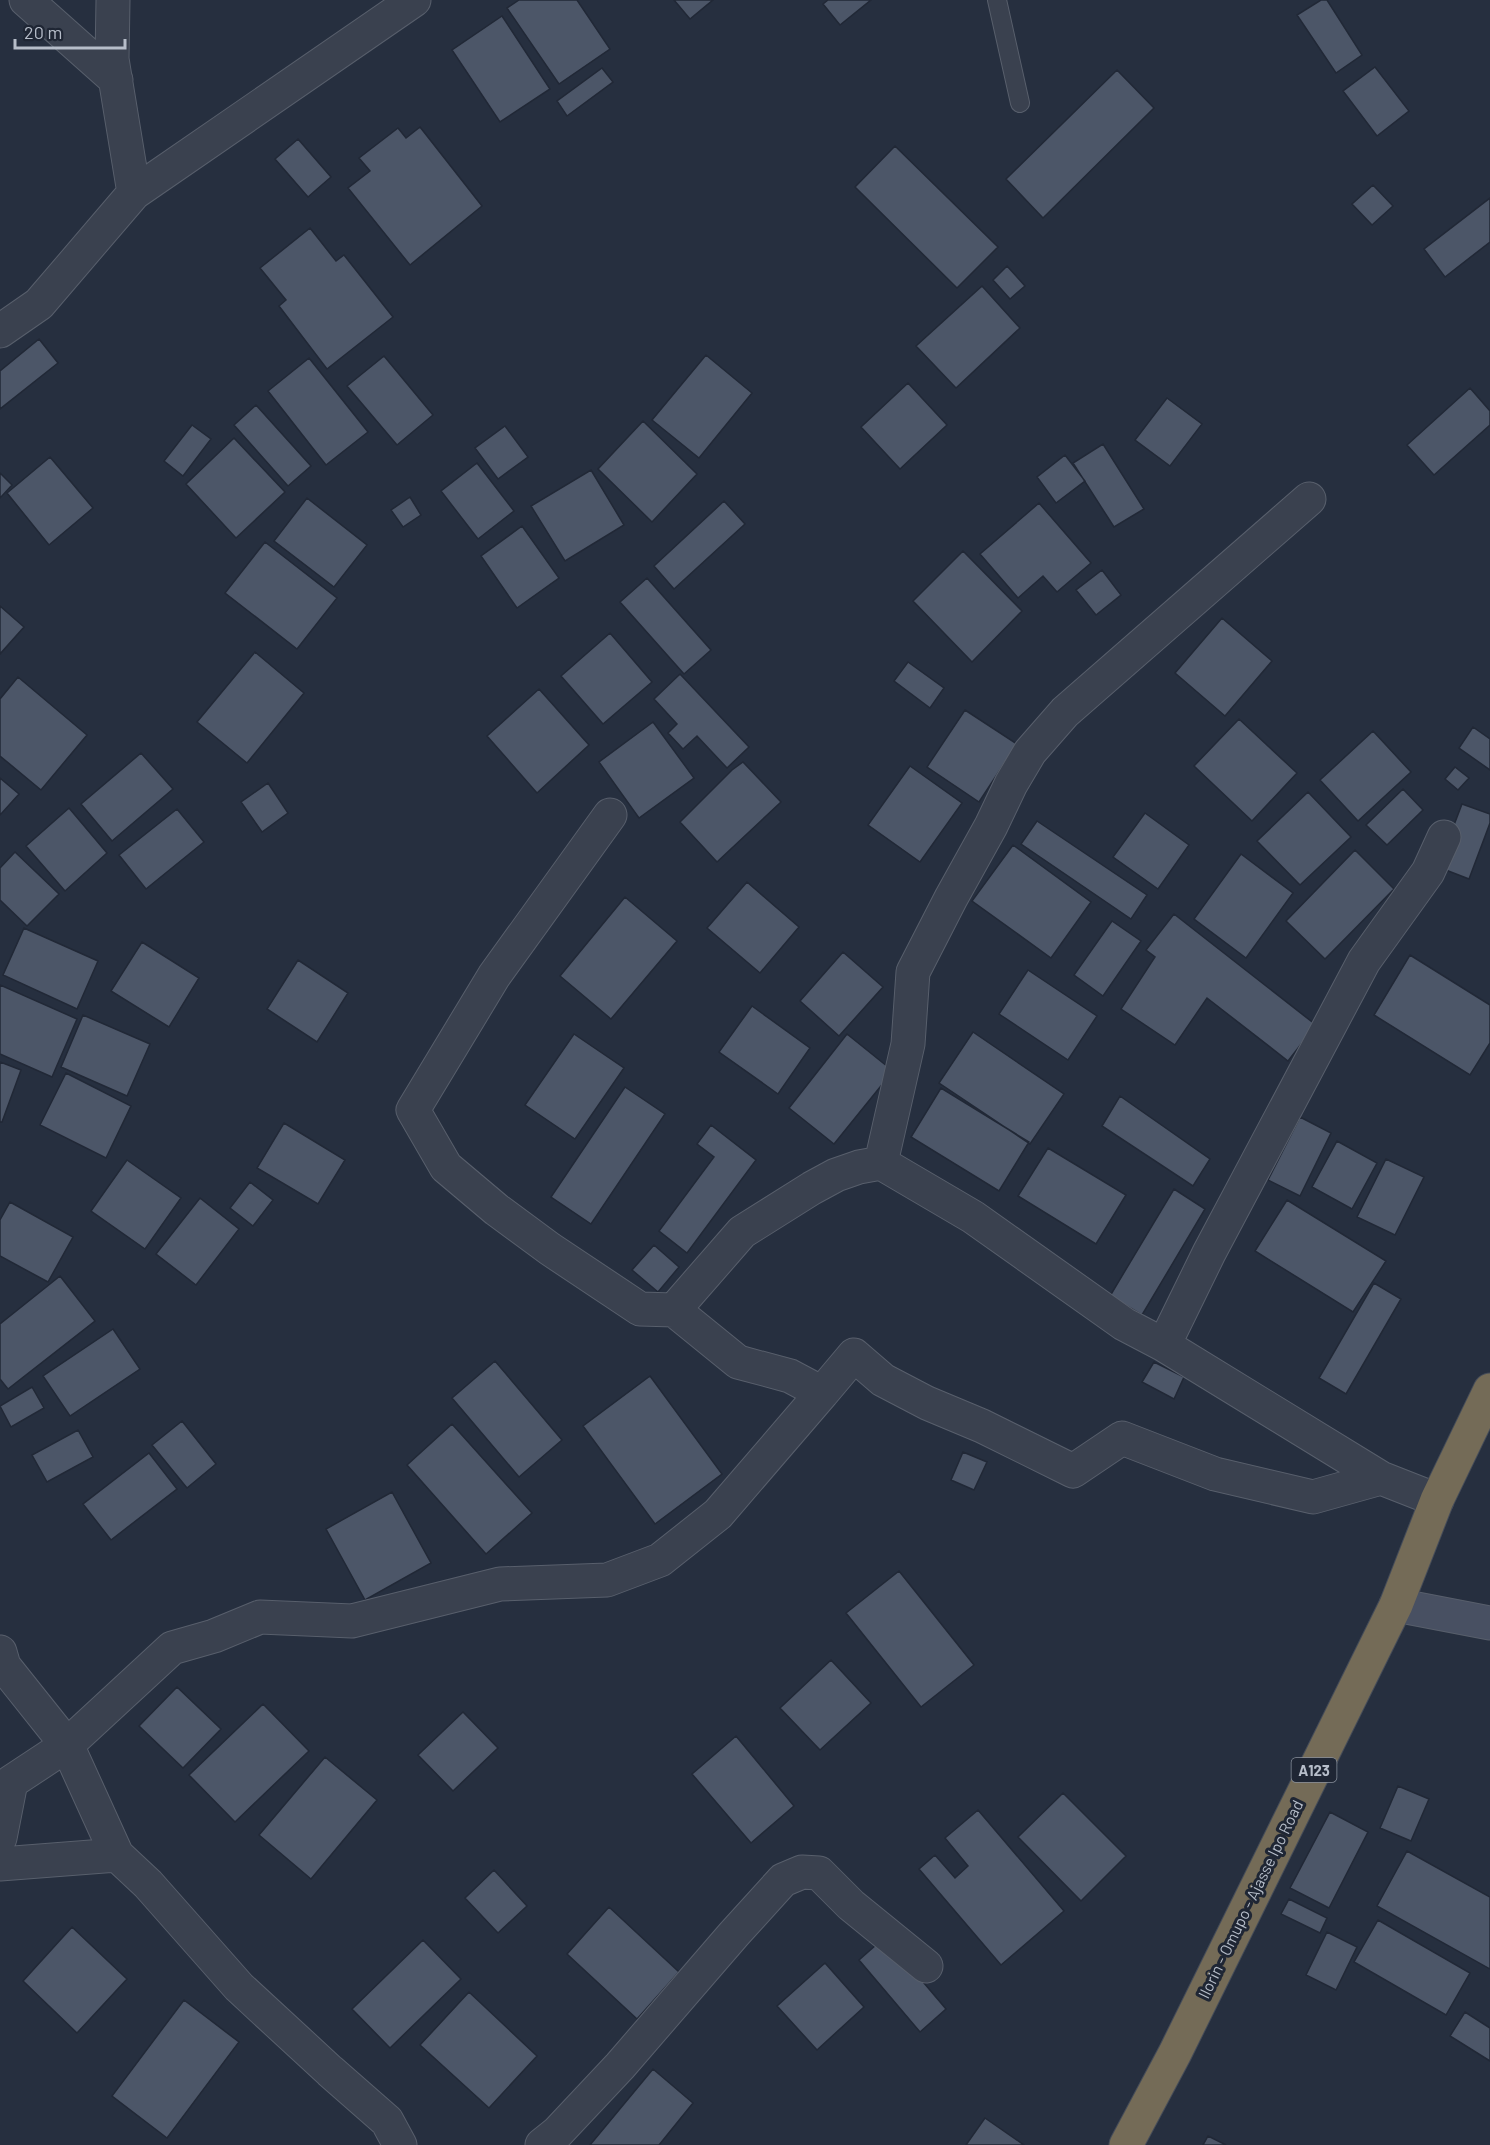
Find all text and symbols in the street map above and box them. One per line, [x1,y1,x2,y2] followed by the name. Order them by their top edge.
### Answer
[15,12,124,50] scale bar
[24,21,62,43] text: 20 m
[1292,1758,1336,1782] road number: A123
[1194,1797,1306,2001] street label: Ilorin - Omupo - Ajasse Ipo Road

